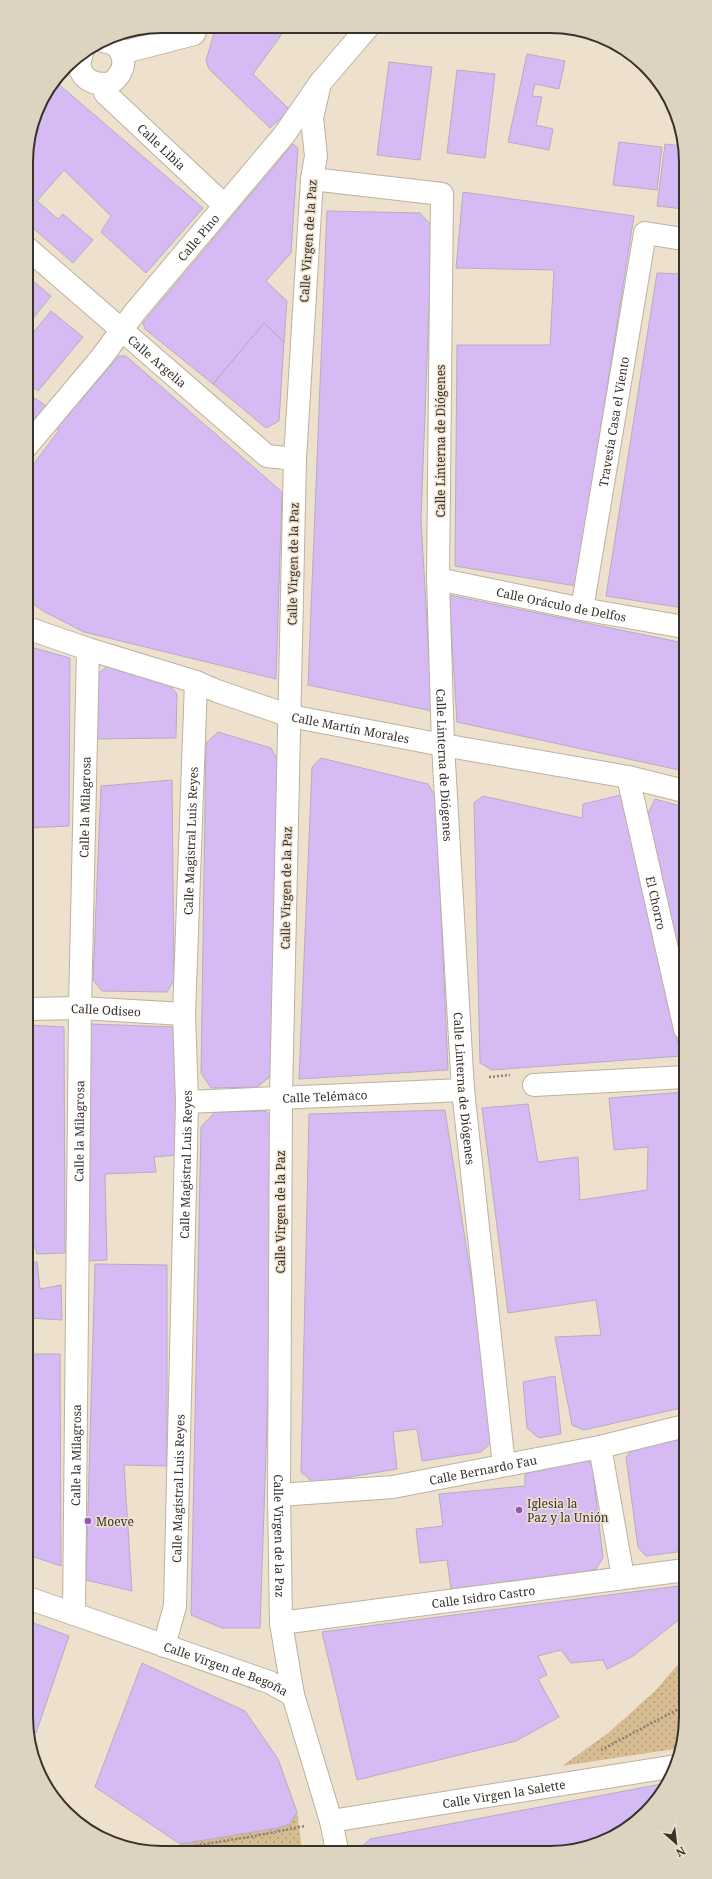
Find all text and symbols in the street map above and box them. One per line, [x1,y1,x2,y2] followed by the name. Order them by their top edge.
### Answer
[134,120,190,173] street label: Calle Libia
[295,179,321,303] street label: Calle Virgen de la Paz
[173,210,223,264] street label: Calle Pino
[124,331,191,391] street label: Calle Argelia
[594,355,633,488] street label: Travesía Casa el Viento
[432,365,449,517] street label: Calle Linterna de Diógenes
[283,502,303,626] street label: Calle Virgen de la Paz
[495,583,628,625] street label: Calle Oráculo de Delfos
[433,688,457,842] street label: Calle Linterna de Diógenes
[290,708,411,747] street label: Calle Martín Morales
[75,756,94,858] street label: Calle la Milagrosa
[179,766,201,915] street label: Calle Magistral Luis Reyes
[276,826,296,950] street label: Calle Virgen de la Paz
[642,874,671,931] street label: El Chorro
[71,999,141,1020] street label: Calle Odiseo
[450,1012,480,1165] street label: Calle Linterna de Diógenes
[70,1080,88,1182] street label: Calle la Milagrosa
[282,1086,368,1106] street label: Calle Telémaco
[175,1090,196,1239] street label: Calle Magistral Luis Reyes
[272,1150,289,1274] street label: Calle Virgen de la Paz
[67,1404,85,1506] street label: Calle la Milagrosa
[168,1414,188,1563] street label: Calle Magistral Luis Reyes
[428,1451,539,1488] street label: Calle Bernardo Fau
[270,1474,289,1598] street label: Calle Virgen de la Paz
[527,1495,609,1526] place label: Iglesia la Paz y la Unión
[514,1505,524,1515] marker: Iglesia la Paz y la Unión
[96,1513,134,1530] place label: Moeve
[83,1516,93,1526] marker: Moeve
[430,1581,536,1612] street label: Calle Isidro Castro
[161,1637,291,1699] street label: Calle Virgen de Begoña
[441,1775,567,1812] street label: Calle Virgen la Salette
[656,1823,696,1863] north arrow
[673,1844,688,1861] text: N

